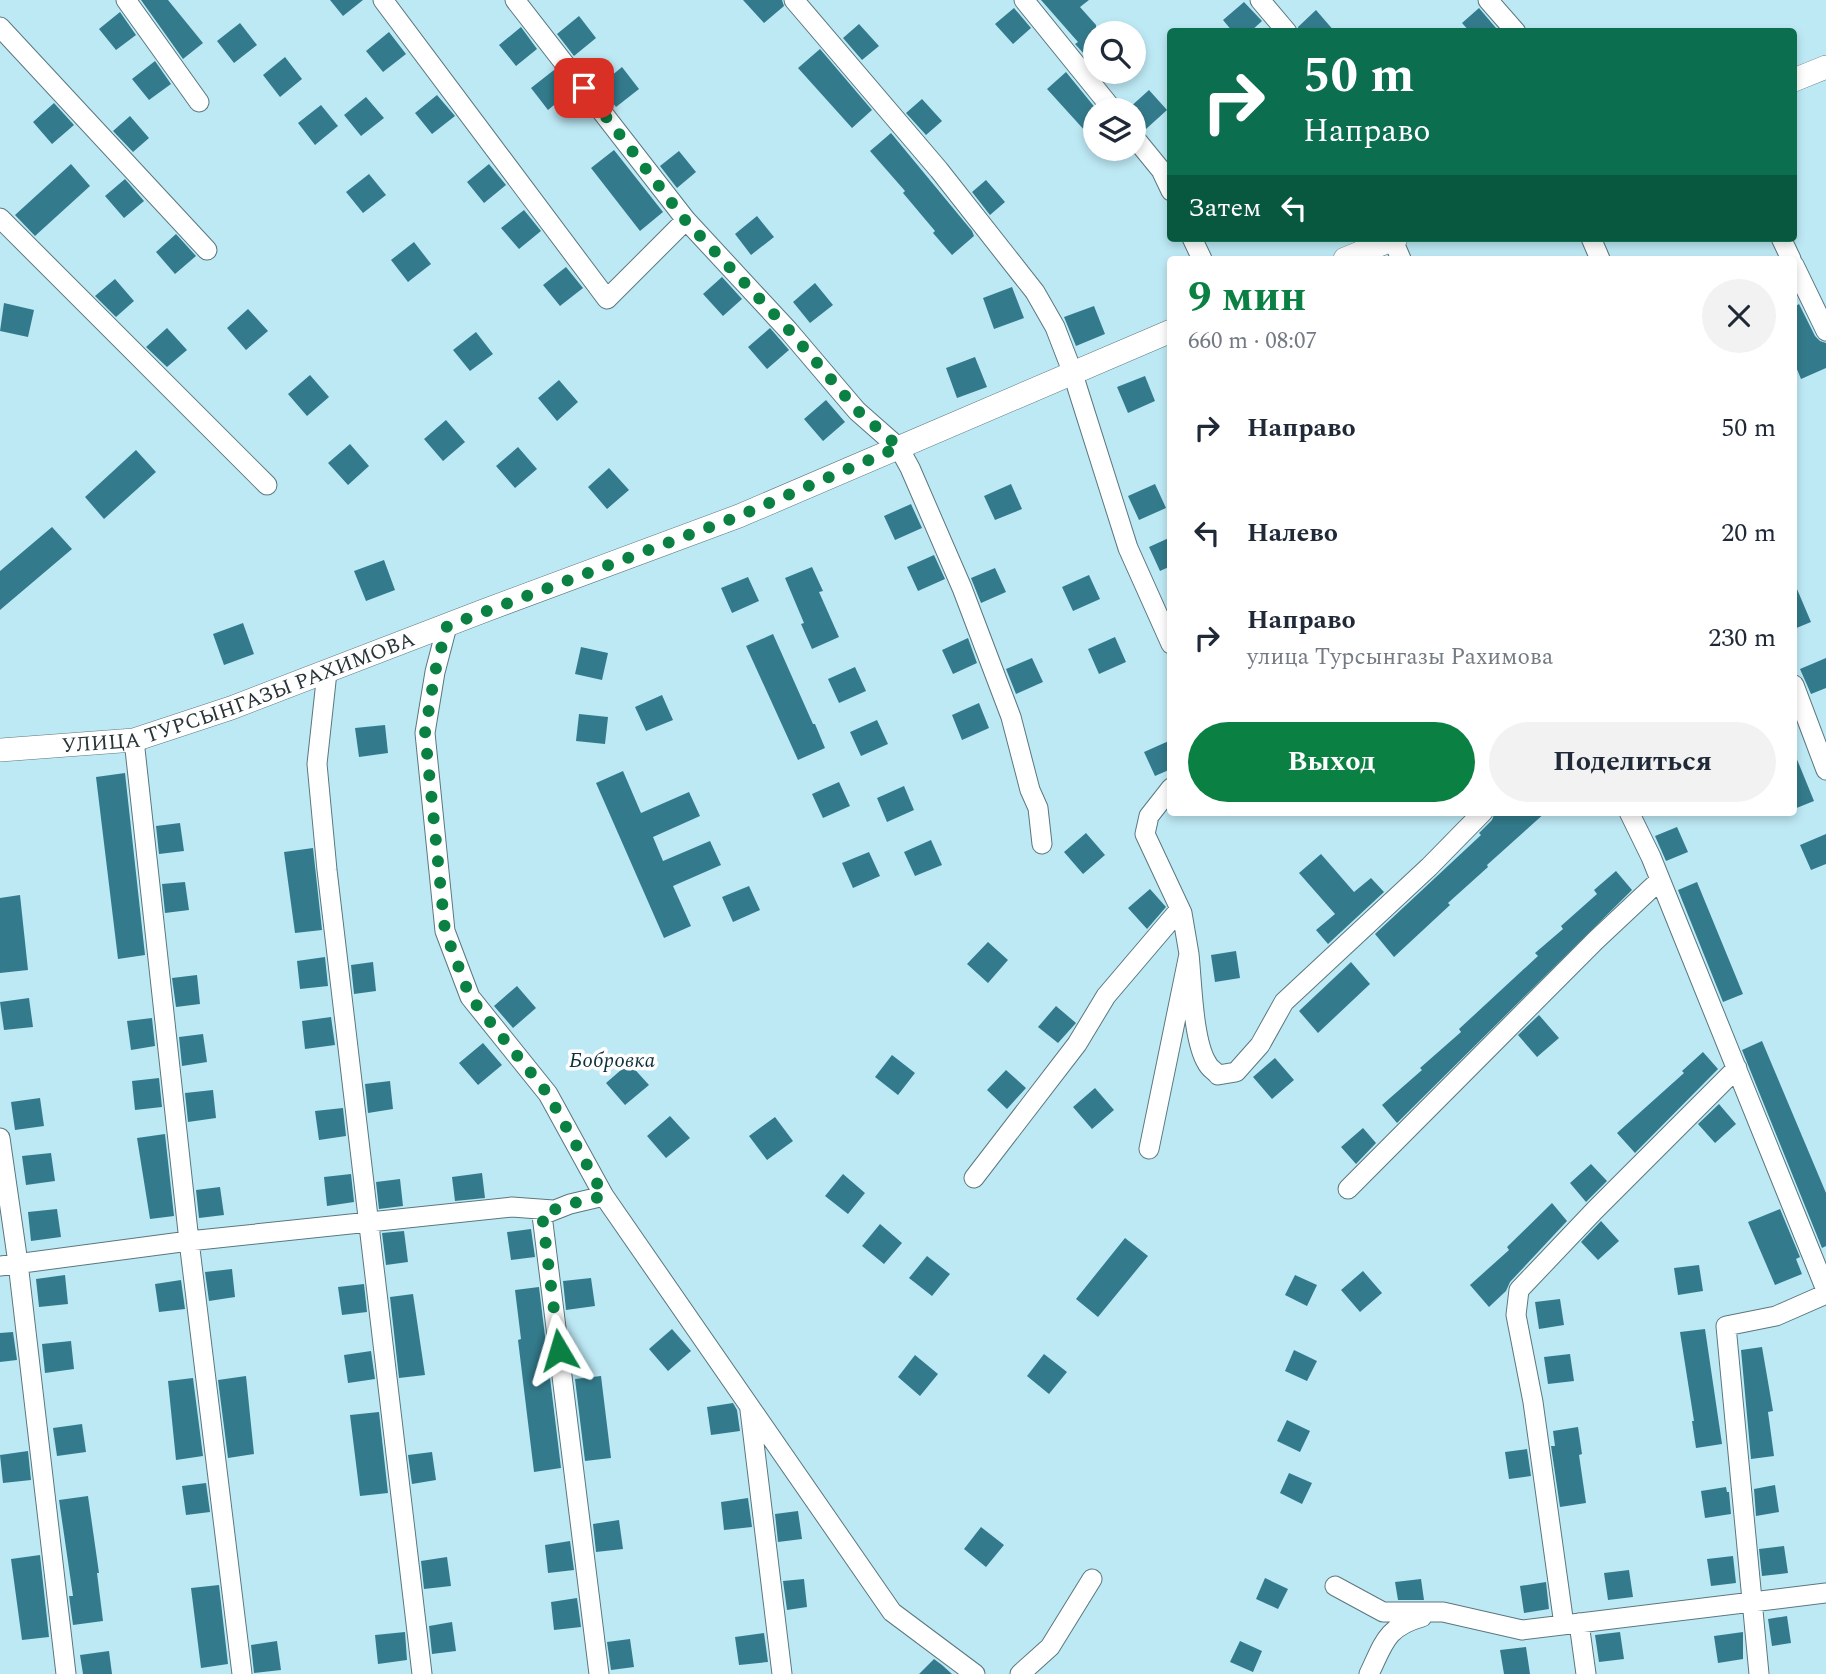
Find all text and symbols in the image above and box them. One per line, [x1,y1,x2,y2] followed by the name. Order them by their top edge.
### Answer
[1083,21,1146,161] map controls
[1083,21,1146,84] button: search
[1303,39,1414,114] text: 50 m
[1188,56,1279,147] icon: right
[554,58,614,118] pin
[565,69,603,107] icon: arrive
[1083,98,1146,161] button: layers
[1303,107,1430,156] text: Направо
[1188,188,1261,228] text: Затем
[1275,189,1313,227] icon: left
[1188,266,1306,329] text: 9 мин
[1702,279,1776,353] button: close
[1188,324,1317,359] text: 660 m · 08:07
[1247,408,1356,448] text: Направо
[1721,408,1776,448] text: 50 m
[1188,409,1226,447] icon: right
[1247,513,1338,553] text: Налево
[1721,513,1776,553] text: 20 m
[1188,514,1226,552] icon: left
[1247,600,1356,640] text: Направо
[1708,618,1776,658] text: 230 m
[1188,619,1226,657] icon: right
[61,624,420,762] street label: УЛИЦА ТУРСЫНГАЗЫ РАХИМОВА
[1247,640,1553,675] text: улица Турсынгазы Рахимова
[1188,722,1475,802] button: Выход
[1489,722,1776,802] button: Поделиться
[569,1045,655,1077] park label: Бобровка
[522,1313,596,1387] position arrow

